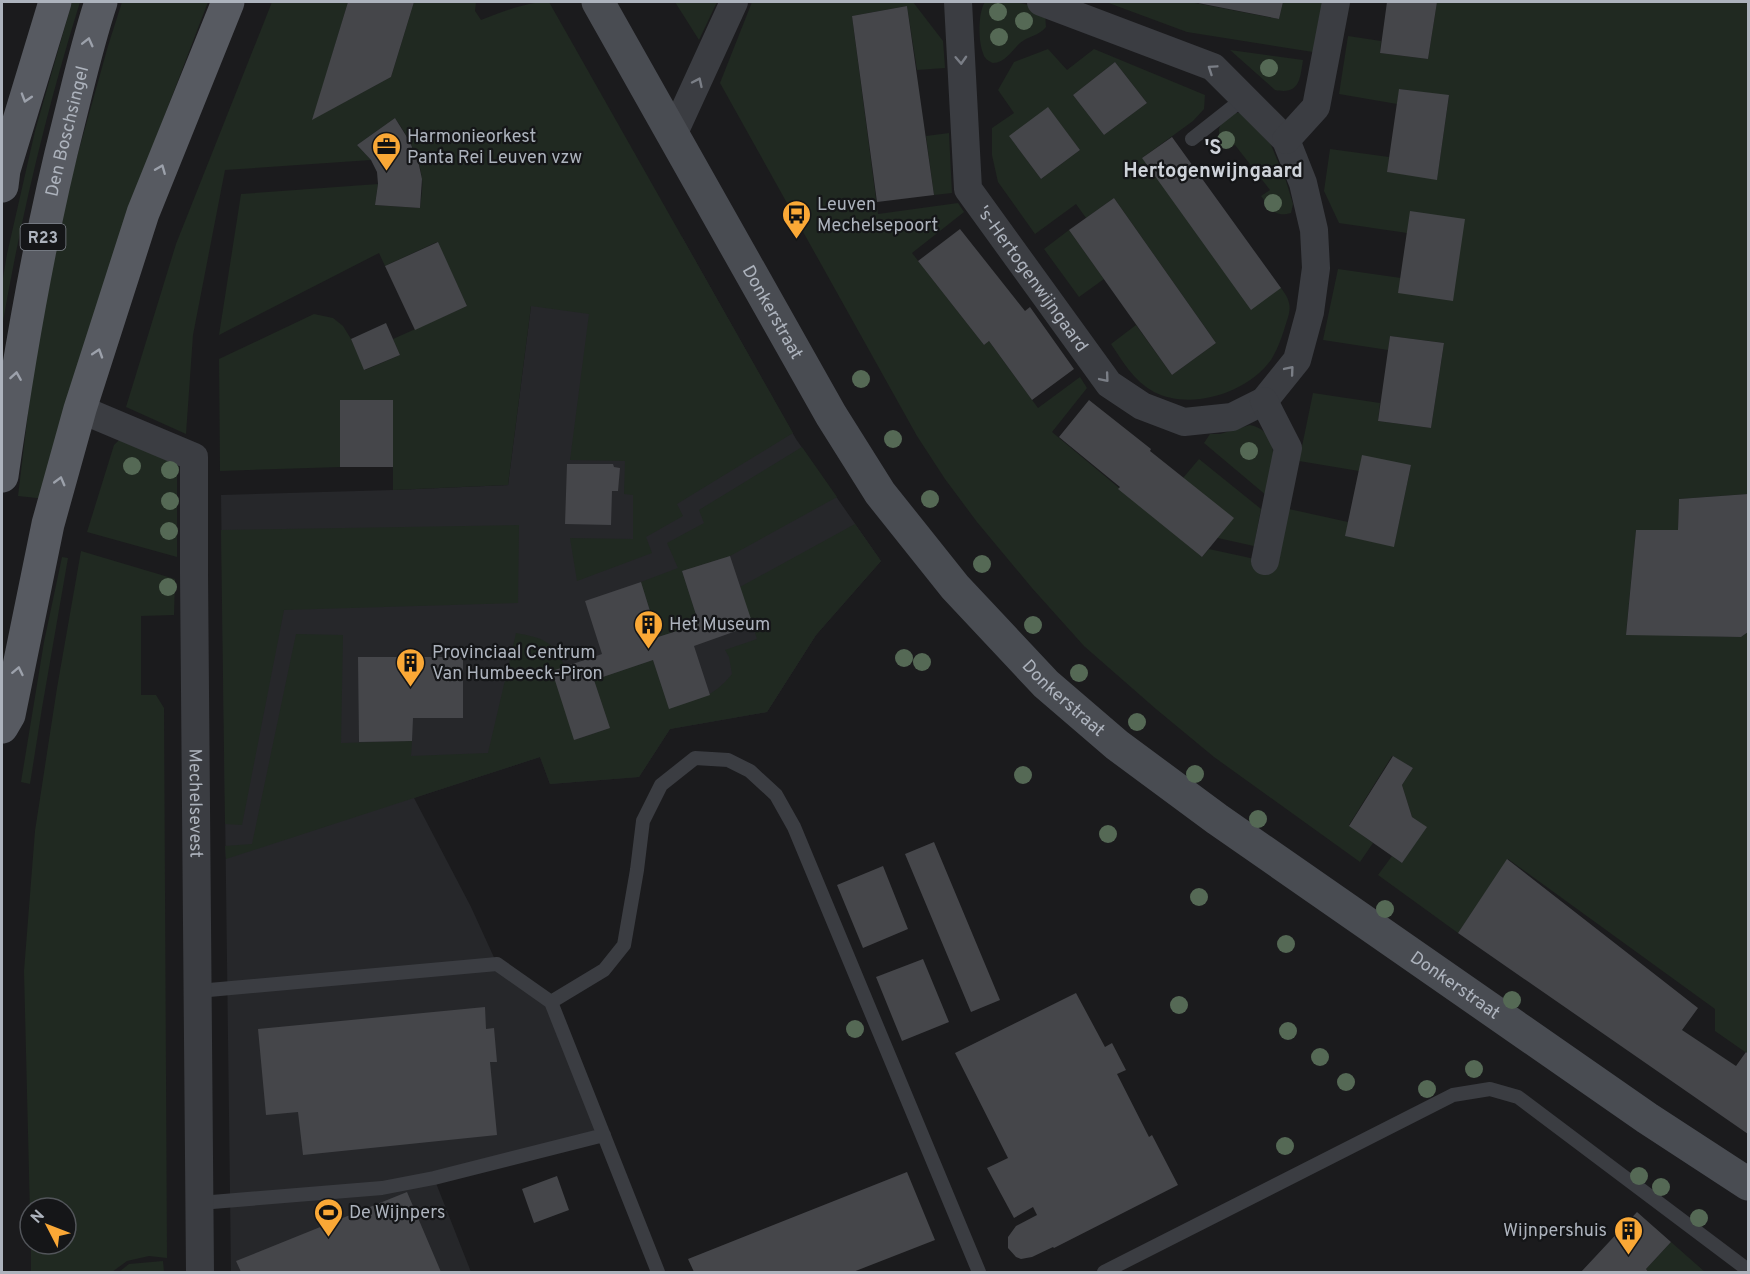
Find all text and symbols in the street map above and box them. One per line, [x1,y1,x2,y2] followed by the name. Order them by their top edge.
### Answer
[81,37,94,47] one-way arrow
[955,55,968,64] one-way arrow
[41,64,95,199] street label: Den Boschsingel
[1208,65,1219,76] one-way arrow
[690,77,702,88] one-way arrow
[21,92,33,103] one-way arrow
[407,126,582,170] place label: Harmonieorkest Panta Rei Leuven vzw
[370,130,402,172] office icon: Harmonieorkest Panta Rei Leuven vzw
[1123,136,1303,185] district label: 'S Hertogenwijngaard
[154,164,166,175] one-way arrow
[817,194,938,238] place label: Leuven Mechelsepoort
[780,198,812,240] bus stop icon: Leuven Mechelsepoort
[971,202,1092,357] street label: 's-Hertogenwijngaard
[20,224,66,250] road number: R23
[736,262,807,364] street label: Donkerstraat
[91,348,103,359] one-way arrow
[1282,366,1293,377] one-way arrow
[1098,371,1109,382] one-way arrow
[10,372,22,381] one-way arrow
[53,476,65,487] one-way arrow
[632,608,664,650] building icon: Het Museum
[669,614,770,637] place label: Het Museum
[432,642,603,686] place label: Provinciaal Centrum Van Humbeeck-Piron
[395,646,427,688] building icon: Provinciaal Centrum Van Humbeeck-Piron
[1016,655,1109,743] street label: Donkerstraat
[11,667,24,677] one-way arrow
[183,748,206,858] street label: Mechelsevest
[1405,947,1504,1025] street label: Donkerstraat
[18,1196,78,1256] north arrow
[312,1196,344,1238] sports icon: De Wijnpers
[349,1202,445,1225] place label: De Wijnpers
[27,1206,50,1228] text: N
[1612,1214,1644,1256] building icon: Wijnpershuis
[1503,1220,1607,1243] place label: Wijnpershuis

